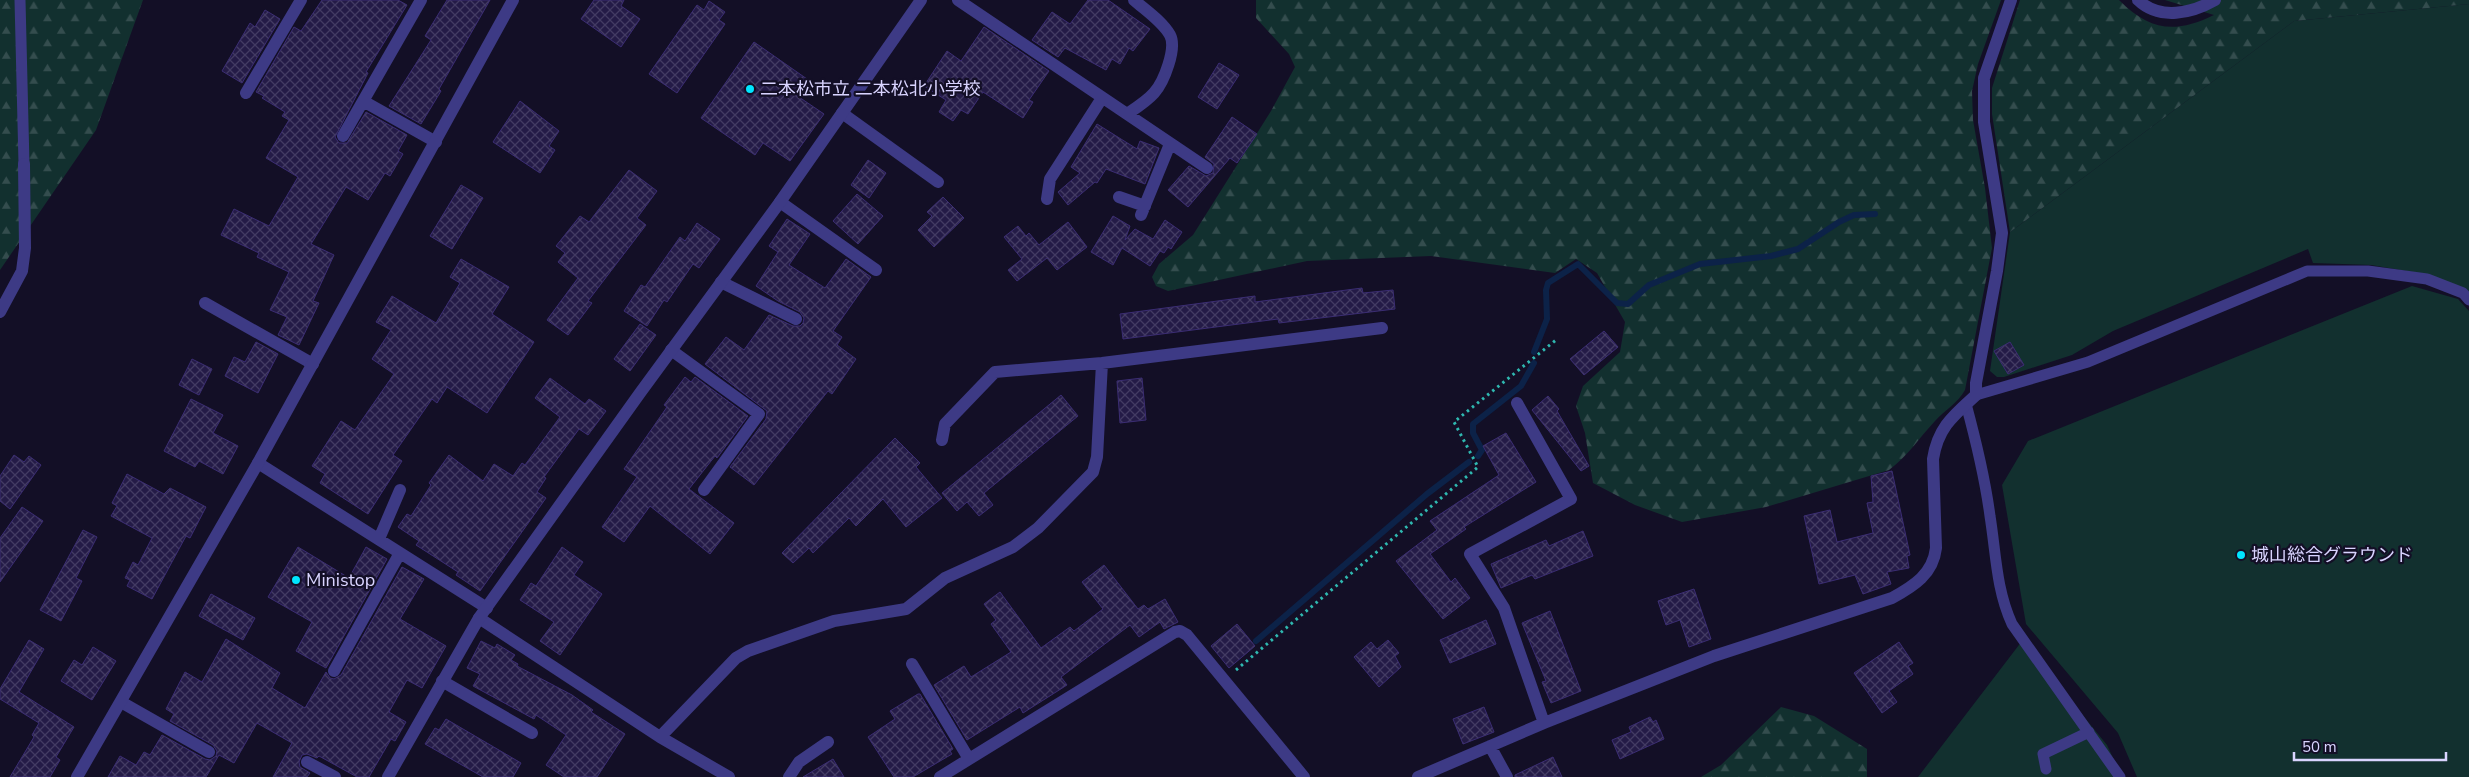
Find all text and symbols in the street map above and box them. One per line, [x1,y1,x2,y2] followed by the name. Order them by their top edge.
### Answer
[760,77,981,101] place label: 二本松市立 二本松北小学校
[744,83,756,95] marker: 二本松市立 二本松北小学校
[2251,543,2413,567] place label: 城山総合グラウンド
[2235,549,2247,561] marker: 城山総合グラウンド
[306,568,375,592] place label: Ministop
[290,574,302,586] marker: Ministop
[2294,730,2446,762] scale bar
[2302,737,2337,757] text: 50 m

